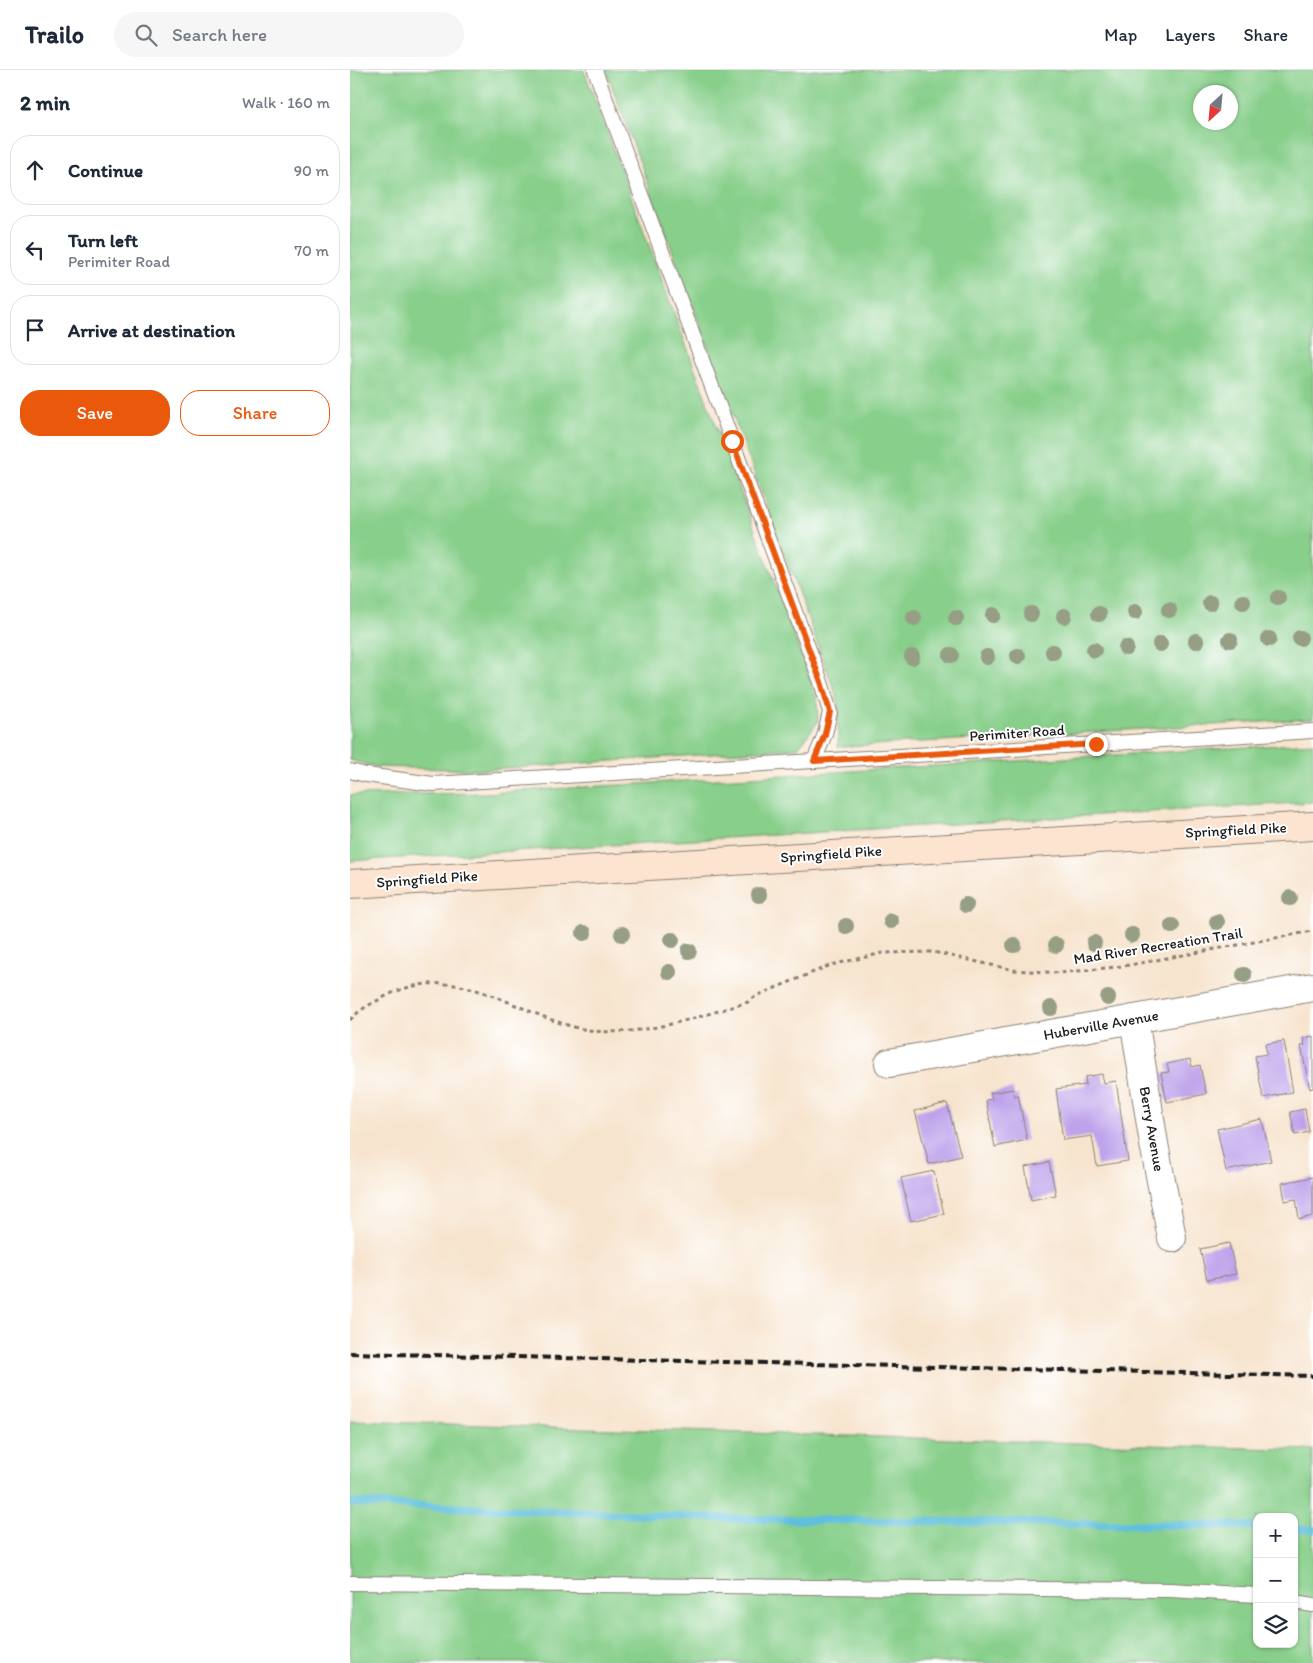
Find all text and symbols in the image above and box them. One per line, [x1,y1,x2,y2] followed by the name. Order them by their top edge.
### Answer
[114,12,464,57] search box
[25,20,84,49] text: Trailo
[132,21,160,49] icon: search
[172,23,267,46] text: Search here
[1104,24,1137,46] text: Map
[1165,24,1215,46] text: Layers
[1243,24,1288,46] text: Share
[1193,85,1238,130] north arrow
[20,90,70,115] text: 2 min
[242,93,330,112] text: Walk · 160 m
[21,156,49,184] icon: ahead
[68,159,143,182] text: Continue
[294,161,329,180] text: 90 m
[68,229,138,252] text: Turn left
[21,236,49,264] icon: left
[294,241,329,260] text: 70 m
[68,252,170,271] text: Perimiter Road
[21,316,49,344] icon: arrive
[68,319,235,342] text: Arrive at destination
[20,390,170,436] button: Save
[180,390,330,436] button: Share
[721,430,744,453] route start
[969,721,1065,745] street label: Perimiter Road
[1085,733,1108,756] route end
[1185,818,1287,842] street label: Springfield Pike
[780,841,882,867] street label: Springfield Pike
[376,866,478,892] street label: Springfield Pike
[1072,924,1244,968] street label: Mad River Recreation Trail
[1042,1006,1160,1044] street label: Huberville Avenue
[1136,1085,1168,1173] street label: Berry Avenue
[1253,1513,1298,1648] map controls
[1253,1513,1298,1558] button: +
[1253,1558,1298,1603] button: −
[1253,1603,1298,1648] button: layers

